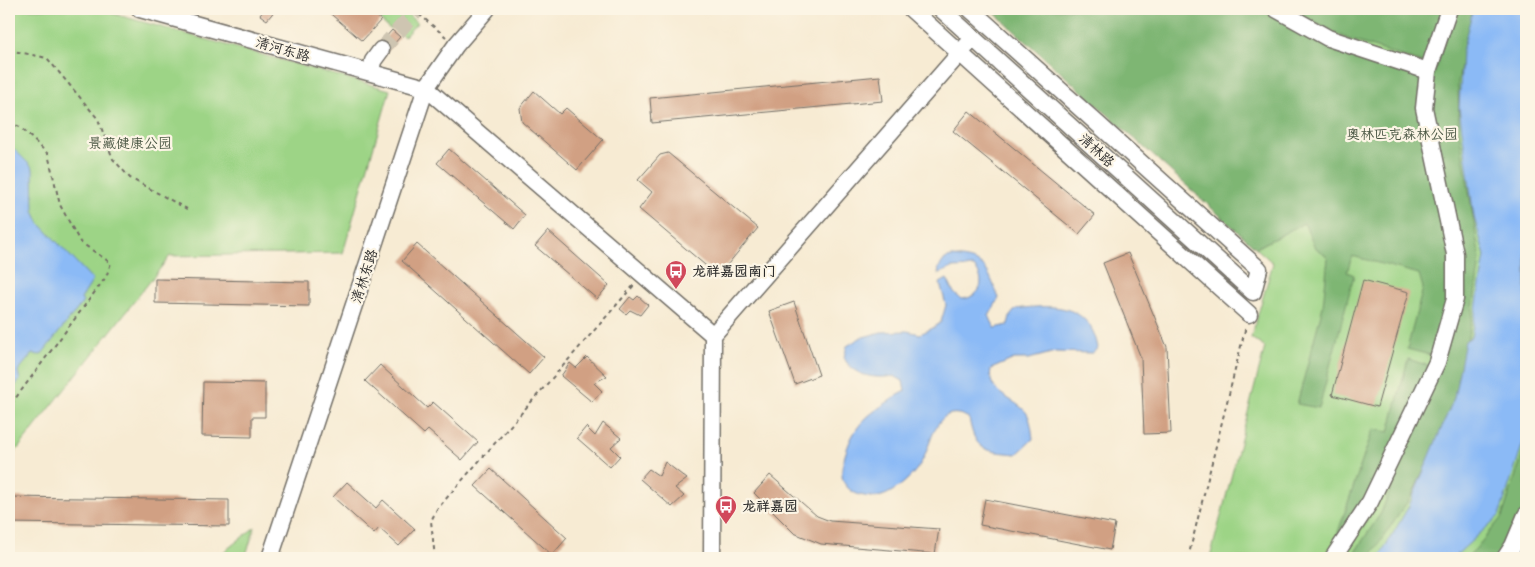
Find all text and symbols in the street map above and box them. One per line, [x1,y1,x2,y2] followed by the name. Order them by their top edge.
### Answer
[254,33,312,65] street label: 清河东路
[1346,125,1458,143] park label: 奥林匹克森林公园
[1075,129,1119,171] street label: 清林路
[88,134,172,152] park label: 景藏健康公园
[347,247,381,305] street label: 清林东路
[664,259,688,290] bus stop icon: 龙祥嘉园南门
[692,262,776,280] place label: 龙祥嘉园南门
[714,494,738,525] bus stop icon: 龙祥嘉园
[742,497,798,515] place label: 龙祥嘉园

